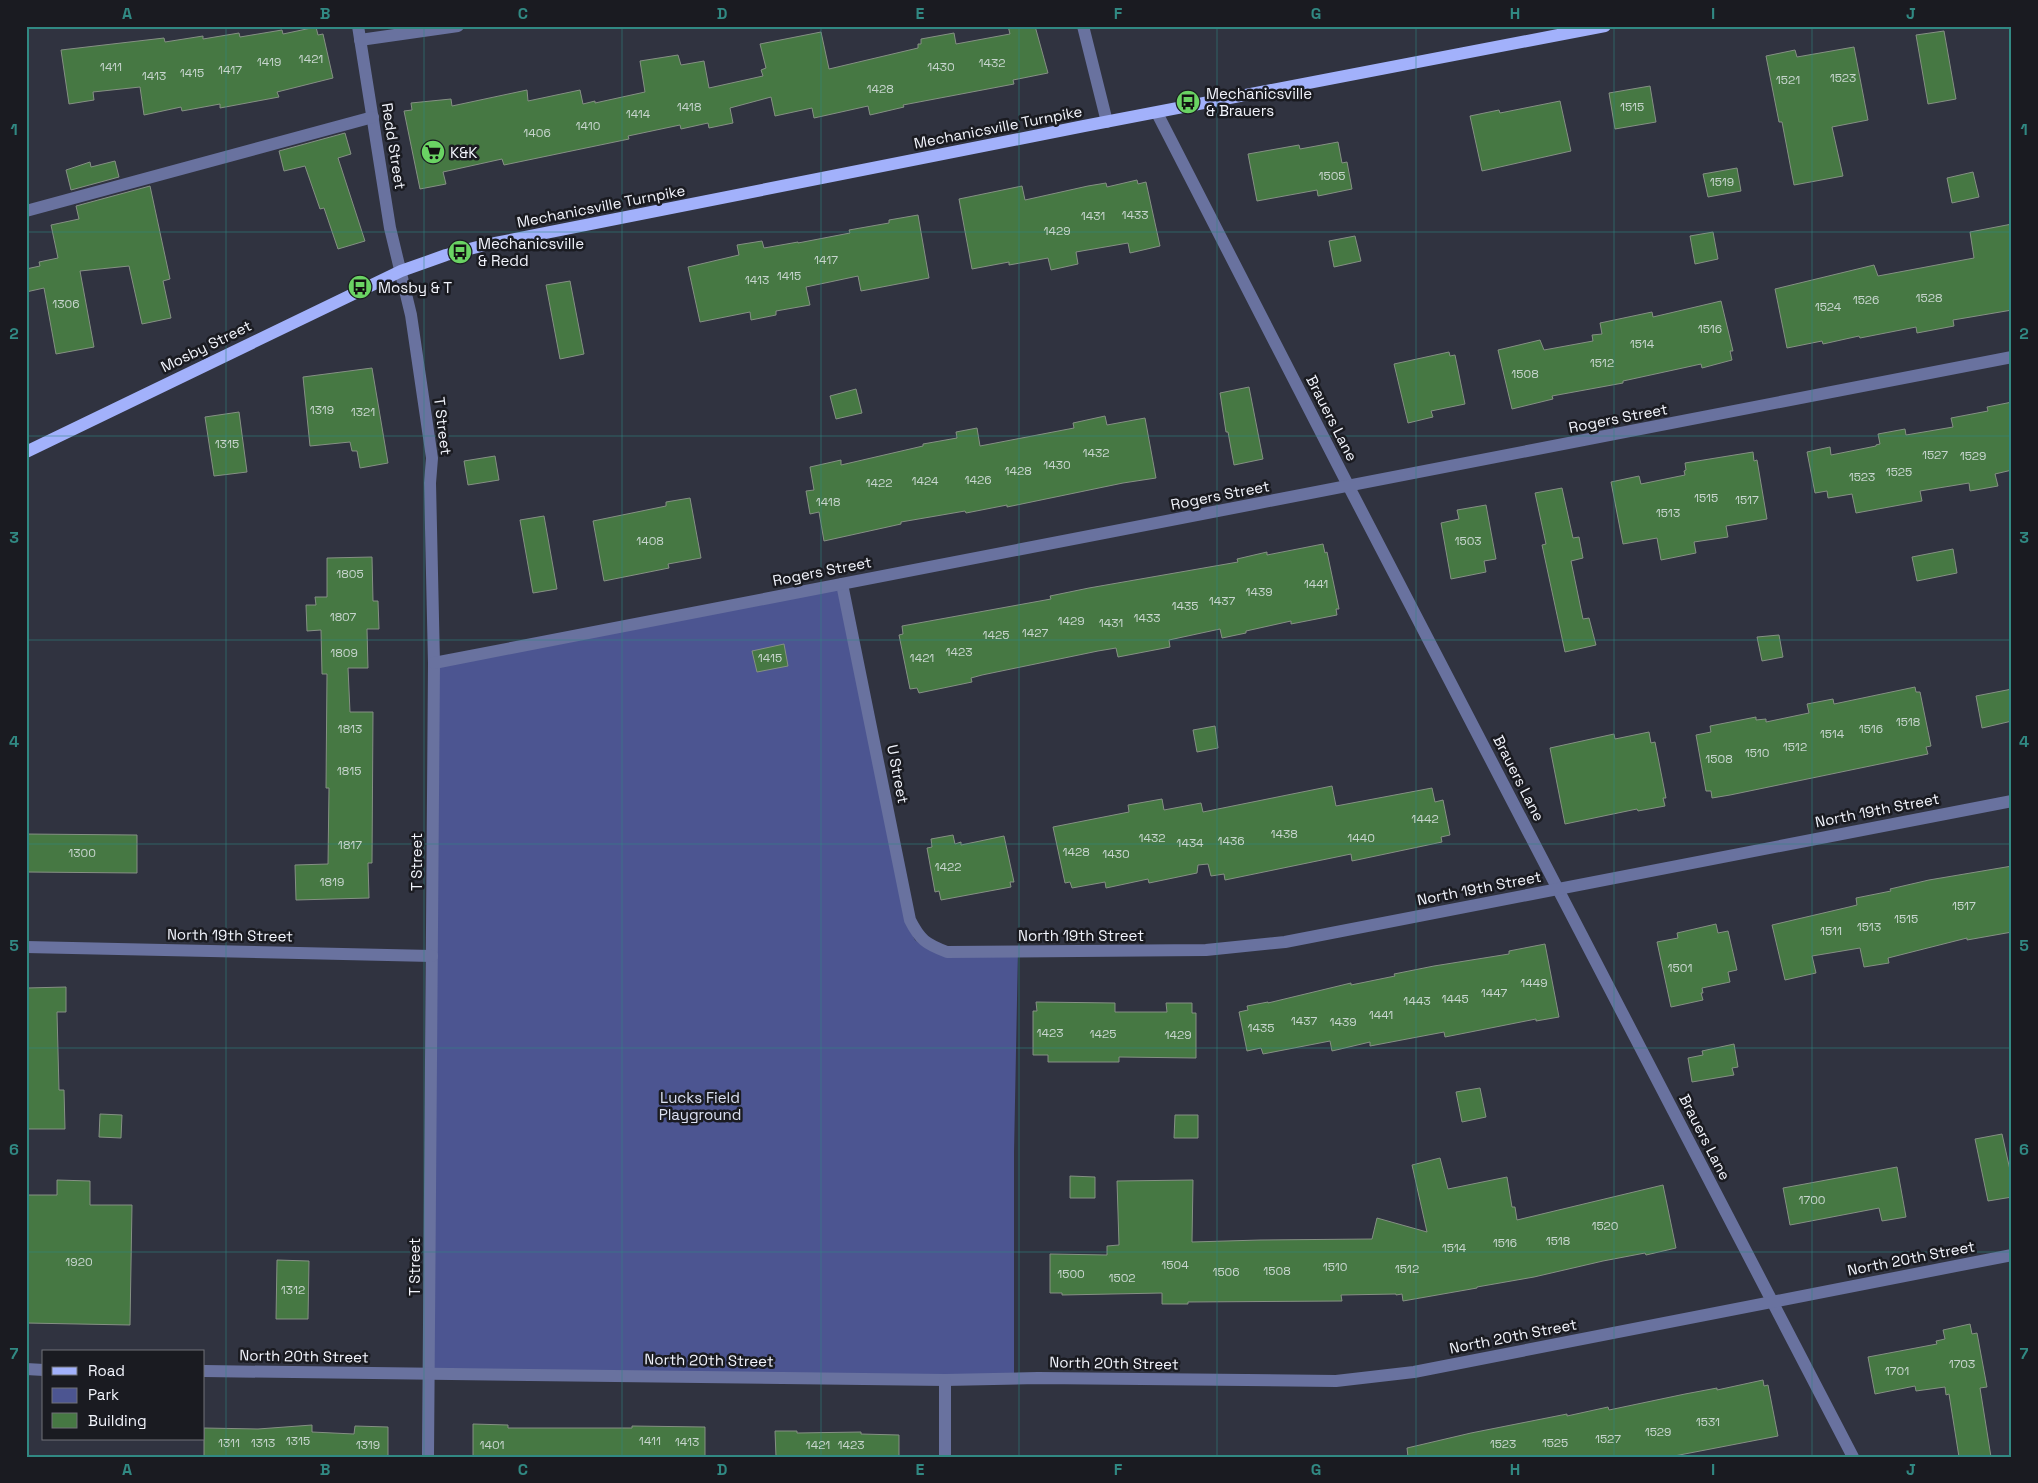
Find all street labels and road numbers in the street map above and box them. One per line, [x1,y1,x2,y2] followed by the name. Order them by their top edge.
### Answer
[378,101,410,191] street label: Redd Street
[912,101,1084,153] street label: Mechanicsville Turnpike
[515,180,687,232] street label: Mechanicsville Turnpike
[157,316,255,376] street label: Mosby Street
[1302,372,1362,464] street label: Brauers Lane
[430,396,456,456] street label: T Street
[1567,399,1669,437] street label: Rogers Street
[1169,476,1271,514] street label: Rogers Street
[771,552,873,590] street label: Rogers Street
[1489,732,1549,824] street label: Brauers Lane
[883,743,913,805] street label: U Street
[1813,789,1941,831] street label: North 19th Street
[407,833,426,891] street label: T Street
[1415,867,1543,909] street label: North 19th Street
[167,924,293,946] street label: North 19th Street
[1018,926,1144,945] street label: North 19th Street
[1675,1091,1735,1183] street label: Brauers Lane
[1846,1236,1976,1280] street label: North 20th Street
[405,1238,424,1296] street label: T Street
[1448,1314,1578,1358] street label: North 20th Street
[239,1345,369,1367] street label: North 20th Street
[644,1349,774,1371] street label: North 20th Street
[1049,1352,1179,1374] street label: North 20th Street

